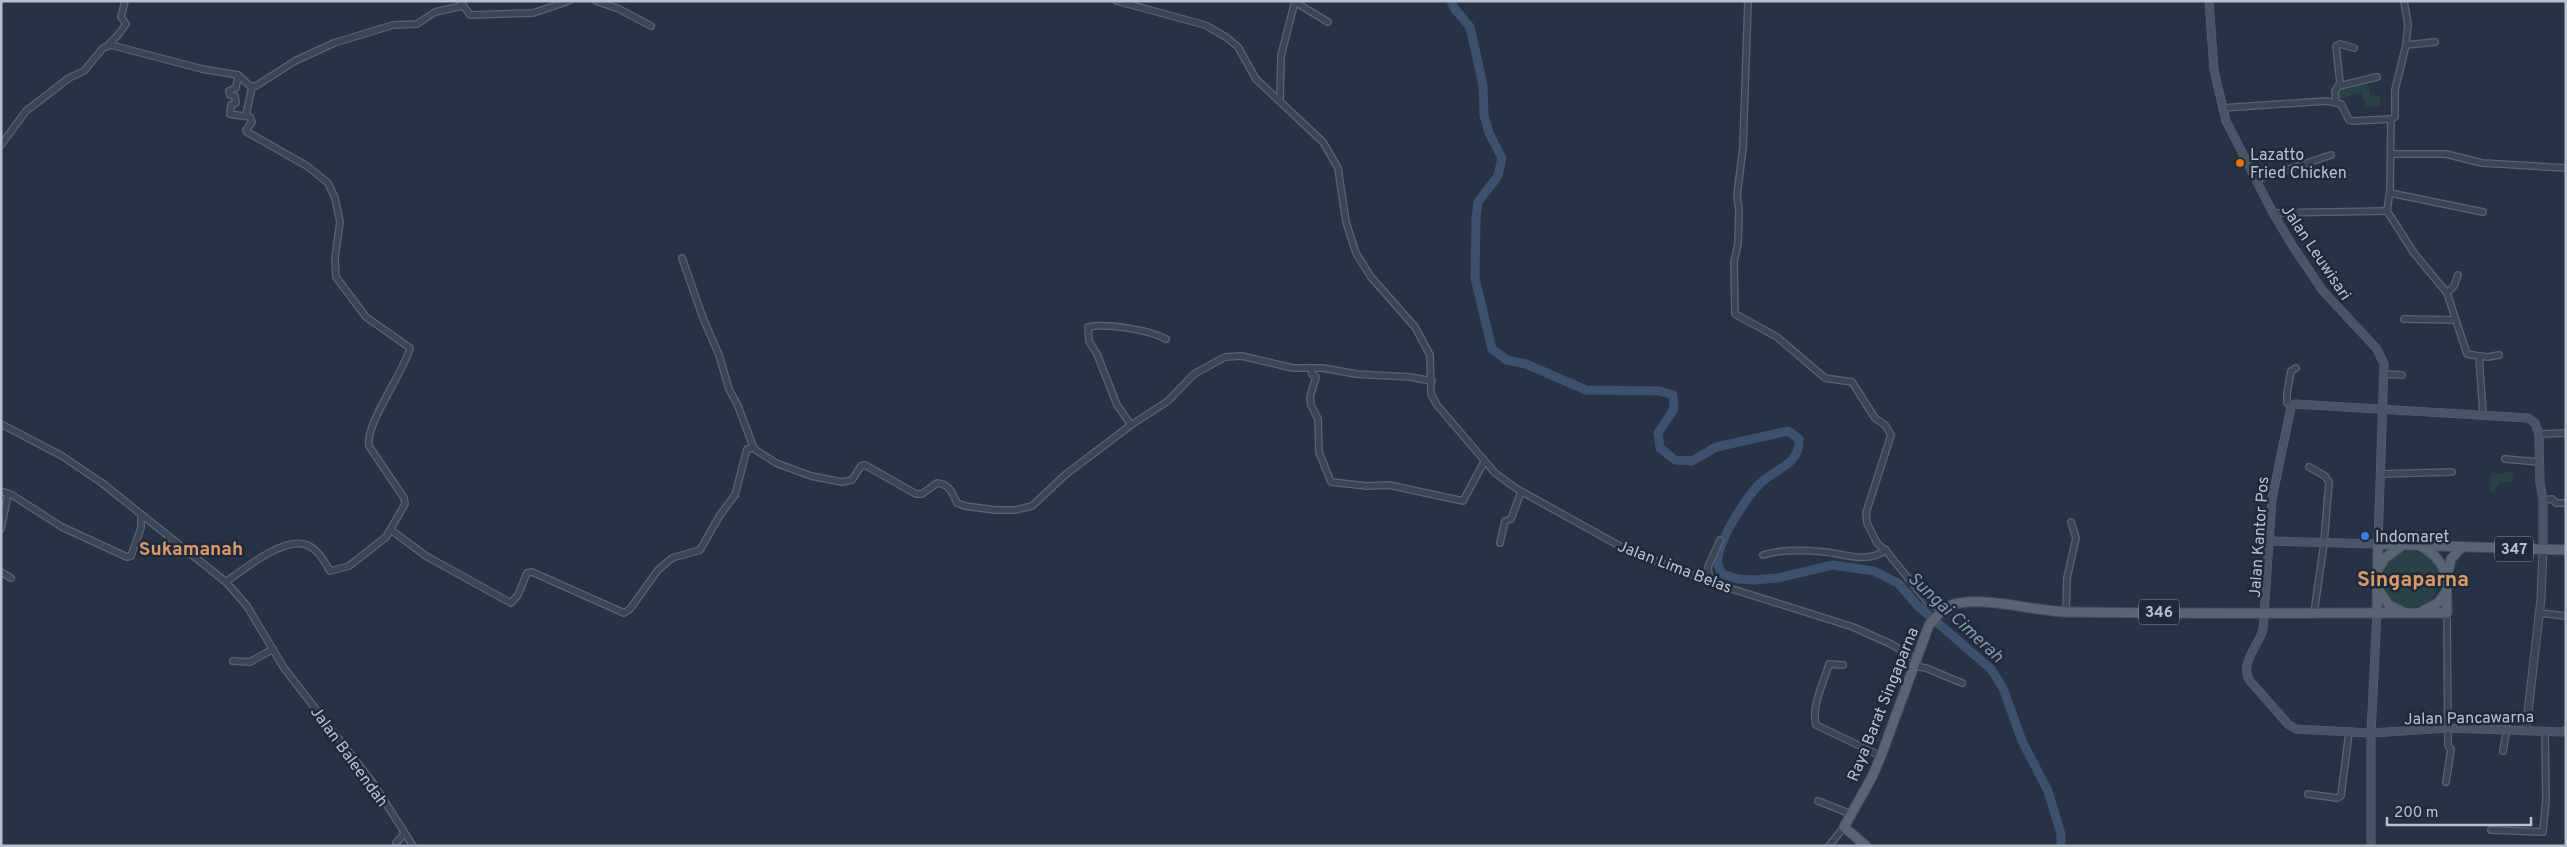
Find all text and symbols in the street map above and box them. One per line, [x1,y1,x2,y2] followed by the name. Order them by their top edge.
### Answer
[2250,146,2347,184] place label: Lazatto Fried Chicken
[2234,157,2246,169] marker: Lazatto Fried Chicken
[2276,202,2355,305] street label: Jalan Leuwisari
[2246,476,2274,598] street label: Jalan Kantor Pos
[2375,528,2449,548] place label: Indomaret
[2359,530,2371,542] marker: Indomaret
[2495,536,2533,562] road number: 347
[1614,537,1734,599] street label: Jalan Lima Belas
[139,538,243,562] district label: Sukamanah
[2357,567,2469,594] district label: Singaparna
[1902,568,2008,669] water label: Sungai Cimerah
[2139,600,2179,624] road number: 346
[1844,625,1924,785] street label: Raya Barat Singaparna
[305,703,392,811] street label: Jalan Baleendah
[2404,708,2534,730] street label: Jalan Pancawarna
[2387,794,2531,826] scale bar
[2394,804,2439,823] text: 200 m

